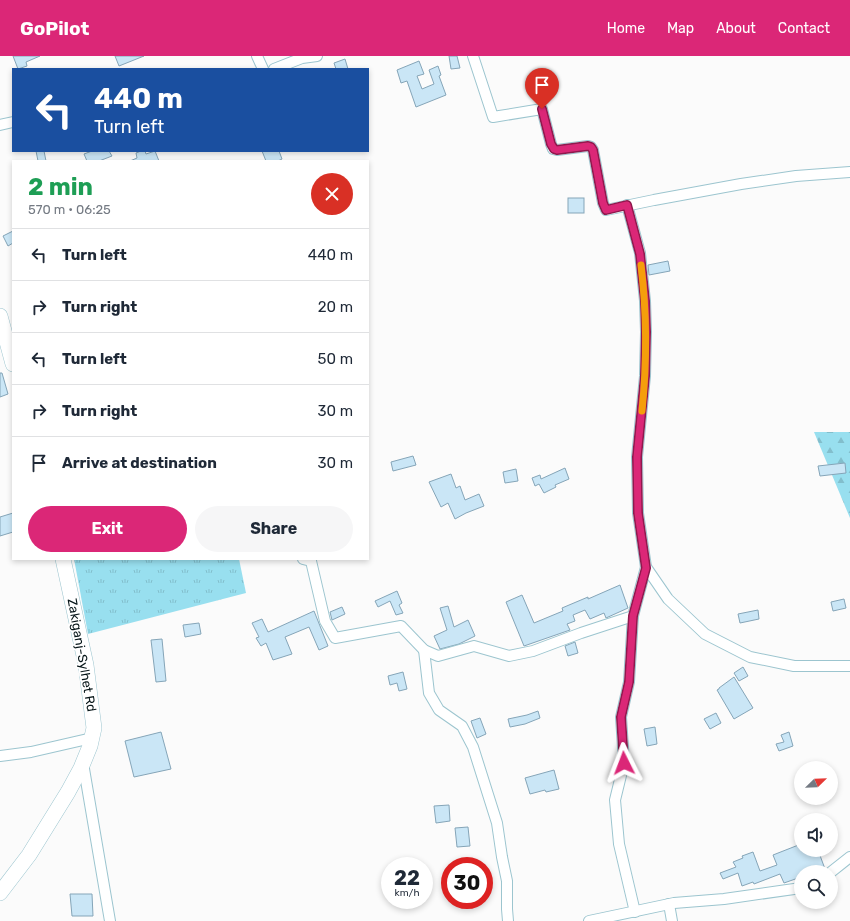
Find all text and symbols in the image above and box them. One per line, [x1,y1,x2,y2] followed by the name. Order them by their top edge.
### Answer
[20,17,89,40] text: GoPilot
[607,20,645,37] text: Home
[667,20,694,37] text: Map
[716,20,756,37] text: About
[778,20,830,37] text: Contact
[525,68,559,109] pin
[531,74,553,96] icon: arrive
[94,82,183,115] text: 440 m
[28,84,80,136] icon: left
[94,116,164,138] text: Turn left
[28,173,93,201] text: 2 min
[311,173,353,215] button: close
[28,202,111,217] text: 570 m · 06:25
[28,244,50,266] icon: left
[62,246,127,264] text: Turn left
[308,246,353,264] text: 440 m
[28,296,50,318] icon: right
[62,298,137,316] text: Turn right
[318,298,353,316] text: 20 m
[28,348,50,370] icon: left
[62,350,127,368] text: Turn left
[318,350,353,368] text: 50 m
[28,400,50,422] icon: right
[62,402,137,420] text: Turn right
[317,402,353,420] text: 30 m
[28,452,50,474] icon: arrive
[62,454,217,472] text: Arrive at destination
[317,454,353,472] text: 30 m
[28,506,187,552] button: Exit
[195,506,353,552] button: Share
[64,597,99,713] street label: Zakiganj-Sylhet Rd
[603,742,645,784] position arrow
[794,761,838,805] north arrow
[794,761,838,909] map controls
[794,813,838,857] button: sound
[441,857,493,909] speed limit sign: 30
[794,865,838,909] button: search
[394,866,420,890] text: 22
[395,887,419,899] text: km/h

